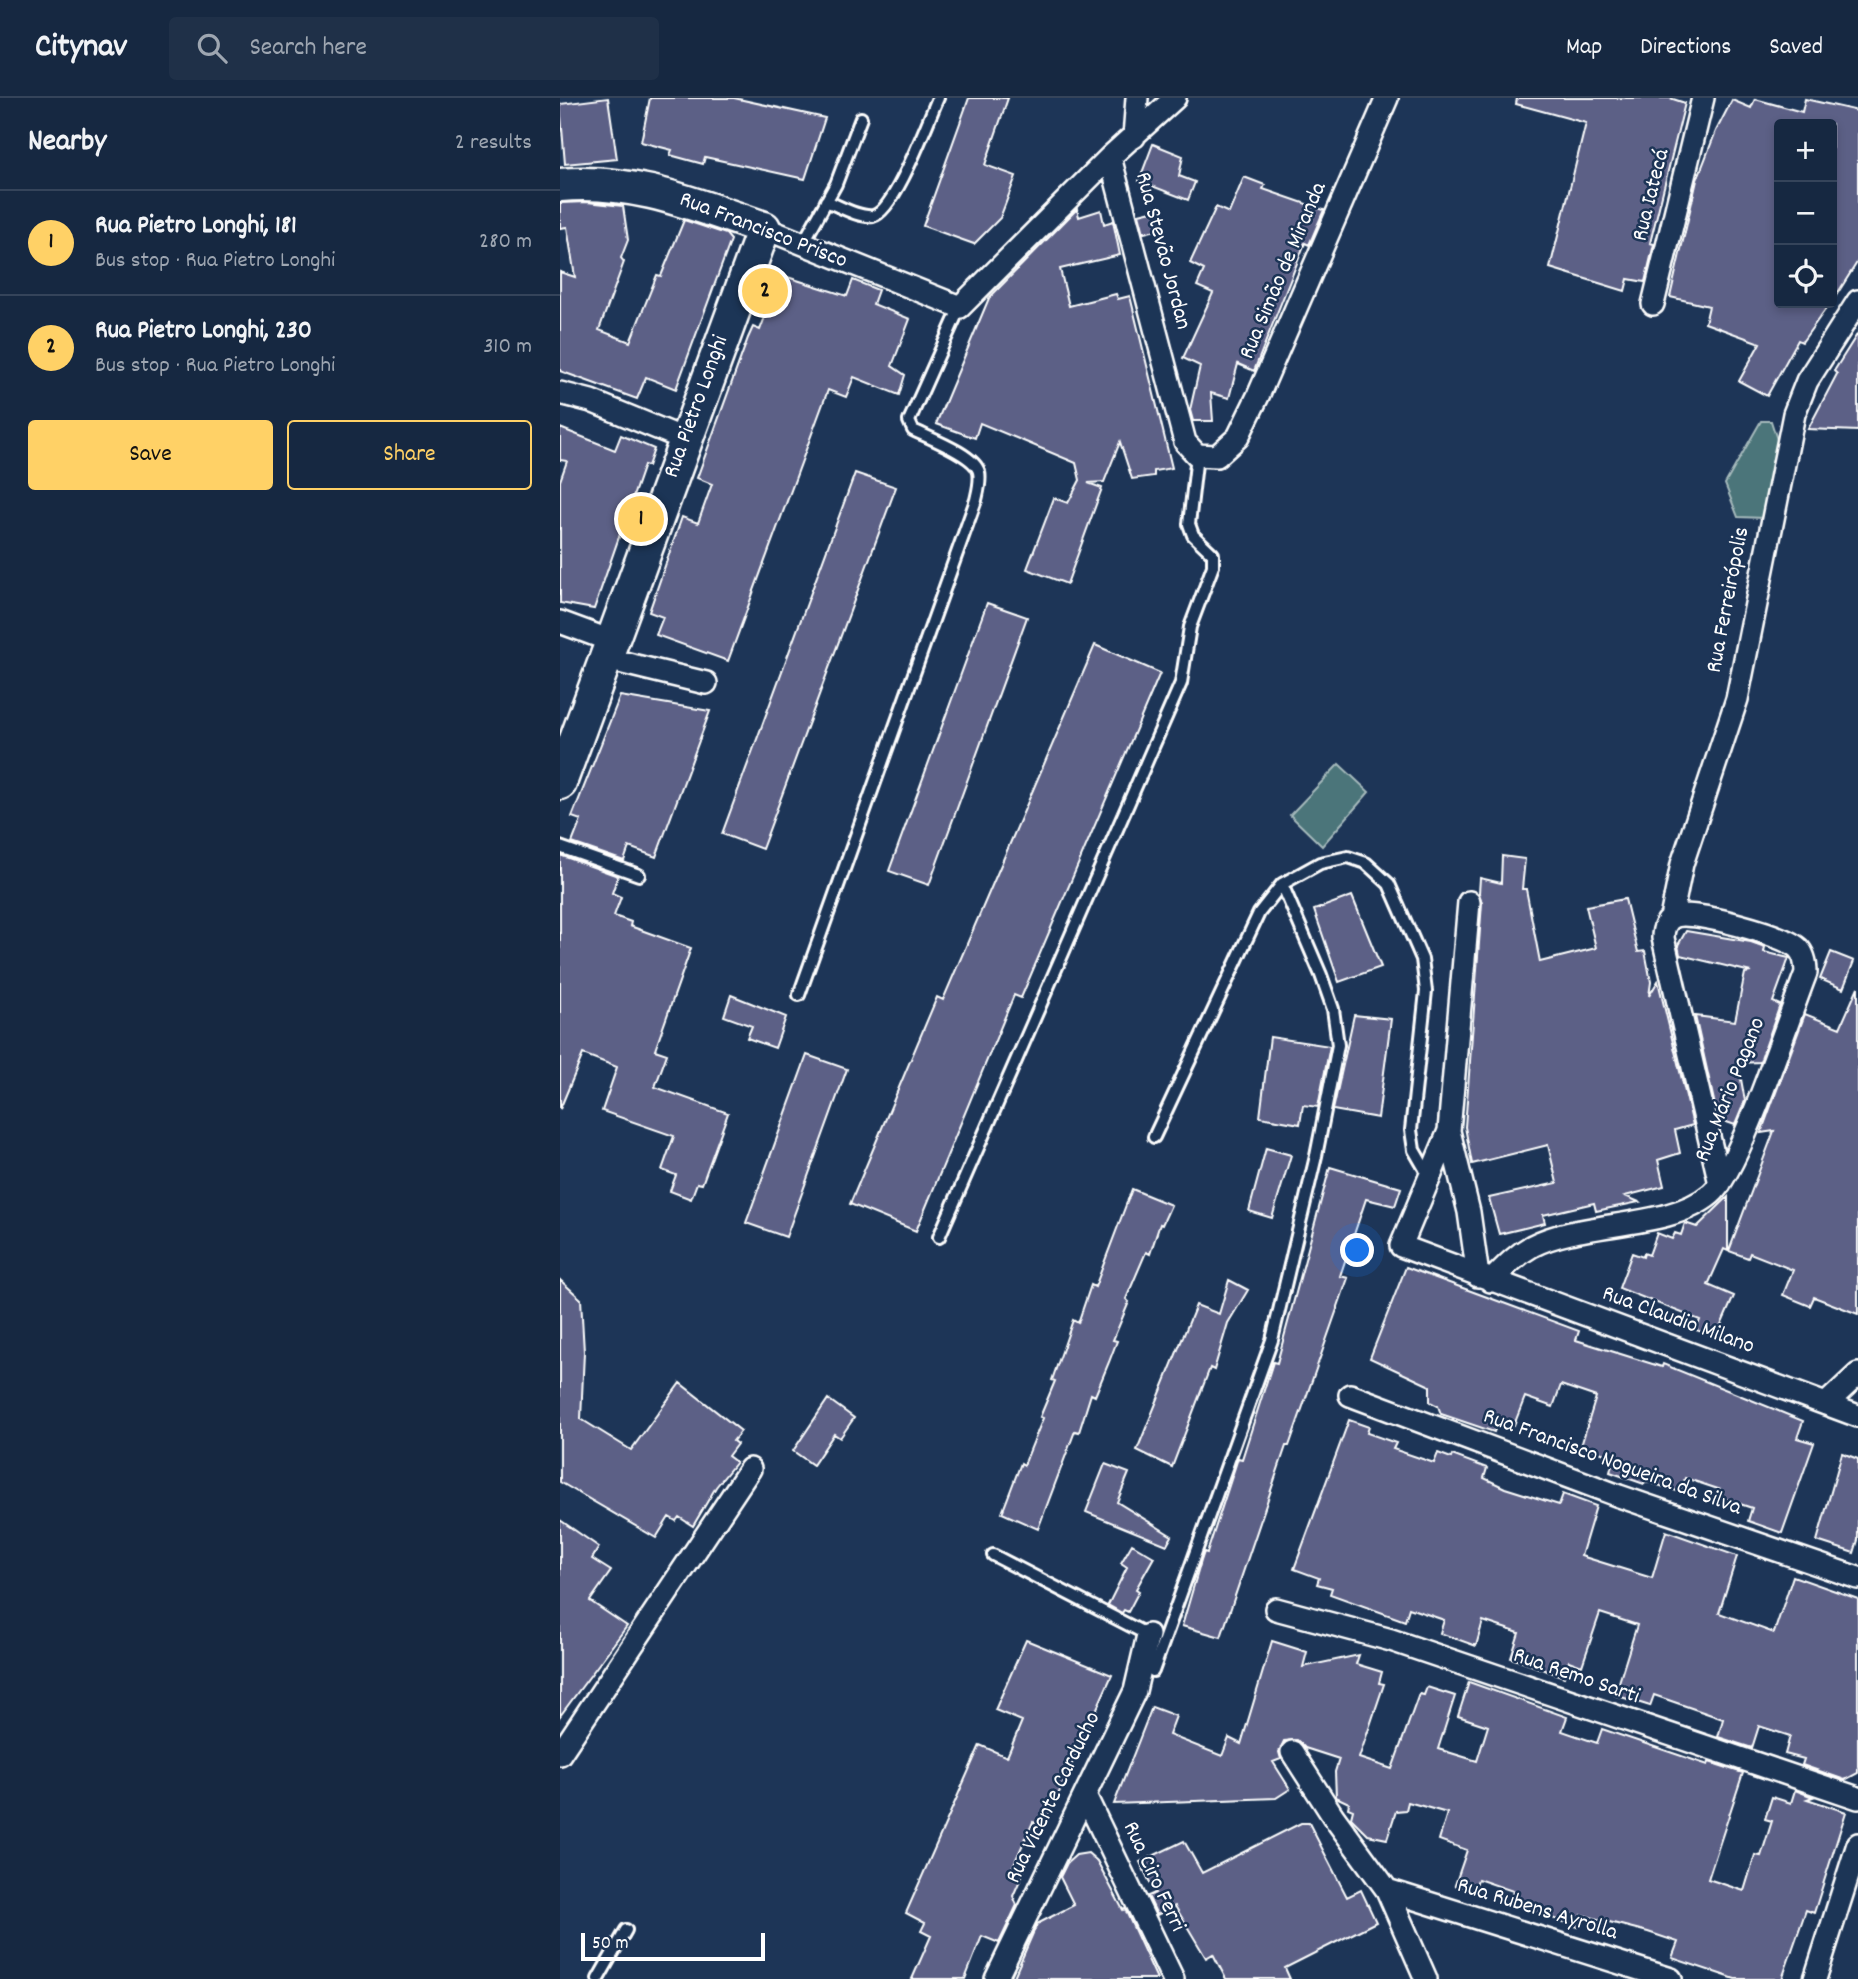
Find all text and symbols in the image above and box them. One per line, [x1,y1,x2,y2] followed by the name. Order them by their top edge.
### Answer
[169,17,659,80] search box
[35,25,127,72] text: Citynav
[193,29,231,67] icon: search
[249,30,367,67] text: Search here
[1566,31,1602,65] text: Map
[1640,31,1731,65] text: Directions
[1769,31,1823,65] text: Saved
[1774,119,1837,308] map controls
[1774,119,1837,182] button: +
[28,122,106,165] text: Nearby
[455,127,532,160] text: 2 results
[1625,145,1680,245] street label: Rua Iatecá
[1125,169,1199,333] street label: Rua Stevão Jordan
[1232,176,1337,365] street label: Rua Simão de Miranda
[1774,182,1837,245] button: −
[674,184,852,278] street label: Rua Francisco Prisco
[95,208,297,245] text: Rua Pietro Longhi, 181
[48,226,54,259] text: 1
[479,226,532,259] text: 280 m
[95,245,335,278] text: Bus stop · Rua Pietro Longhi
[1774,245,1837,308] button: locate
[742,265,788,317] pin: 2
[95,313,312,350] text: Rua Pietro Longhi, 230
[46,331,56,364] text: 2
[483,331,532,364] text: 310 m
[656,331,738,483] street label: Rua Pietro Longhi
[95,350,335,383] text: Bus stop · Rua Pietro Longhi
[28,420,273,490] button: Save
[287,420,532,490] button: Share
[618,493,664,545] pin: 1
[1699,524,1759,676] street label: Rua Ferreirópolis
[1687,1013,1775,1167] street label: Rua Mário Pagano
[1340,1233,1374,1267] your location
[1597,1278,1759,1364] street label: Rua Claudio Milano
[1478,1401,1747,1526] street label: Rua Francisco Nogueira da Silva
[1508,1640,1644,1714] street label: Rua Remo Sarti
[998,1706,1110,1890] street label: Rua Vicente Carducho
[1113,1816,1193,1938] street label: Rua Ciro Ferri
[1453,1870,1622,1950] street label: Rua Rubens Ayrolla
[581,1930,765,1962] scale bar
[592,1931,629,1958] text: 50 m

